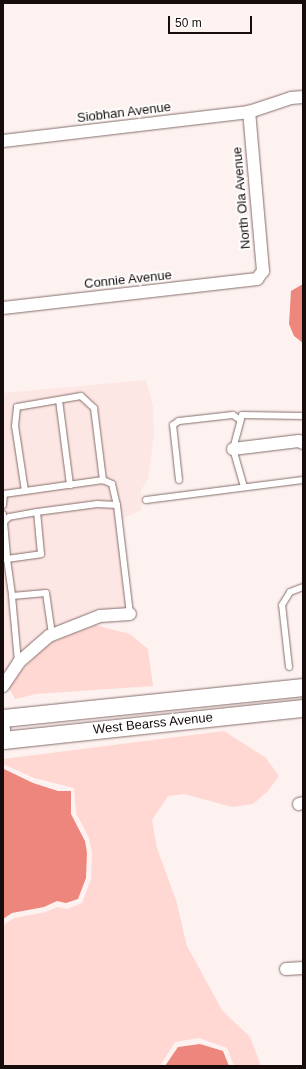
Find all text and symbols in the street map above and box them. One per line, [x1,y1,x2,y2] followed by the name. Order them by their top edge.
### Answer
[170,8,254,34] scale bar
[175,16,202,30] text: 50 m
[76,99,172,127] street label: Siobhan Avenue
[230,146,254,250] street label: North Ola Avenue
[83,268,173,292] street label: Connie Avenue
[92,710,214,738] street label: West Bearss Avenue

